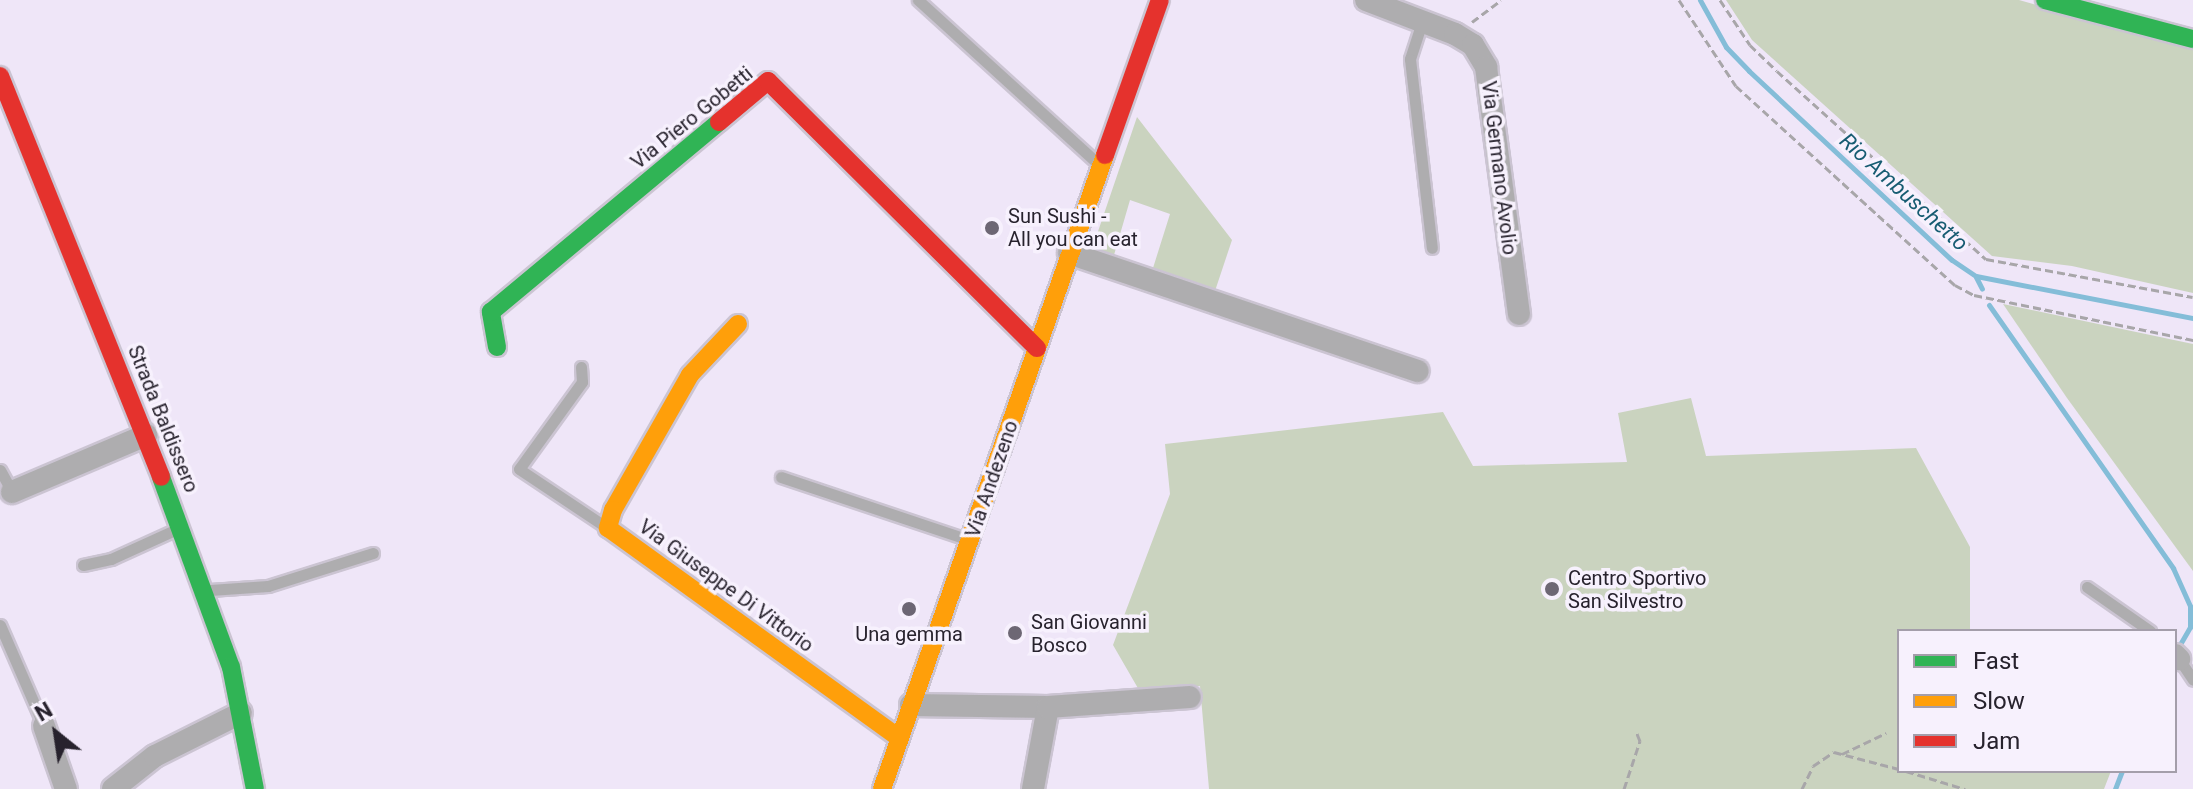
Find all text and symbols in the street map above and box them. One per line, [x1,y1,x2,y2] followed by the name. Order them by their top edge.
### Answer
[626,62,758,174] street label: Via Piero Gobetti
[1476,80,1522,256] street label: Via Germano Avolio
[1834,128,1974,256] water label: Rio Ambuschetto
[1008,204,1138,251] place label: Sun Sushi - All you can eat
[983,219,1001,237] marker: Sun Sushi - All you can eat
[123,342,203,496] street label: Strada Baldissero
[961,417,1023,541] street label: Via Andezeno
[634,515,818,657] street label: Via Giuseppe Di Vittorio
[1568,566,1706,613] place label: Centro Sportivo San Silvestro
[1543,580,1561,598] marker: Centro Sportivo San Silvestro
[900,600,918,618] marker: Una gemma
[1031,610,1147,657] place label: San Giovanni Bosco
[855,622,963,646] place label: Una gemma
[1006,624,1024,642] marker: San Giovanni Bosco
[1897,629,2177,773] legend
[1973,647,2019,675] text: Fast
[1973,687,2025,715] text: Slow
[16,693,96,773] north arrow
[31,697,57,726] text: N
[1973,727,2020,755] text: Jam

